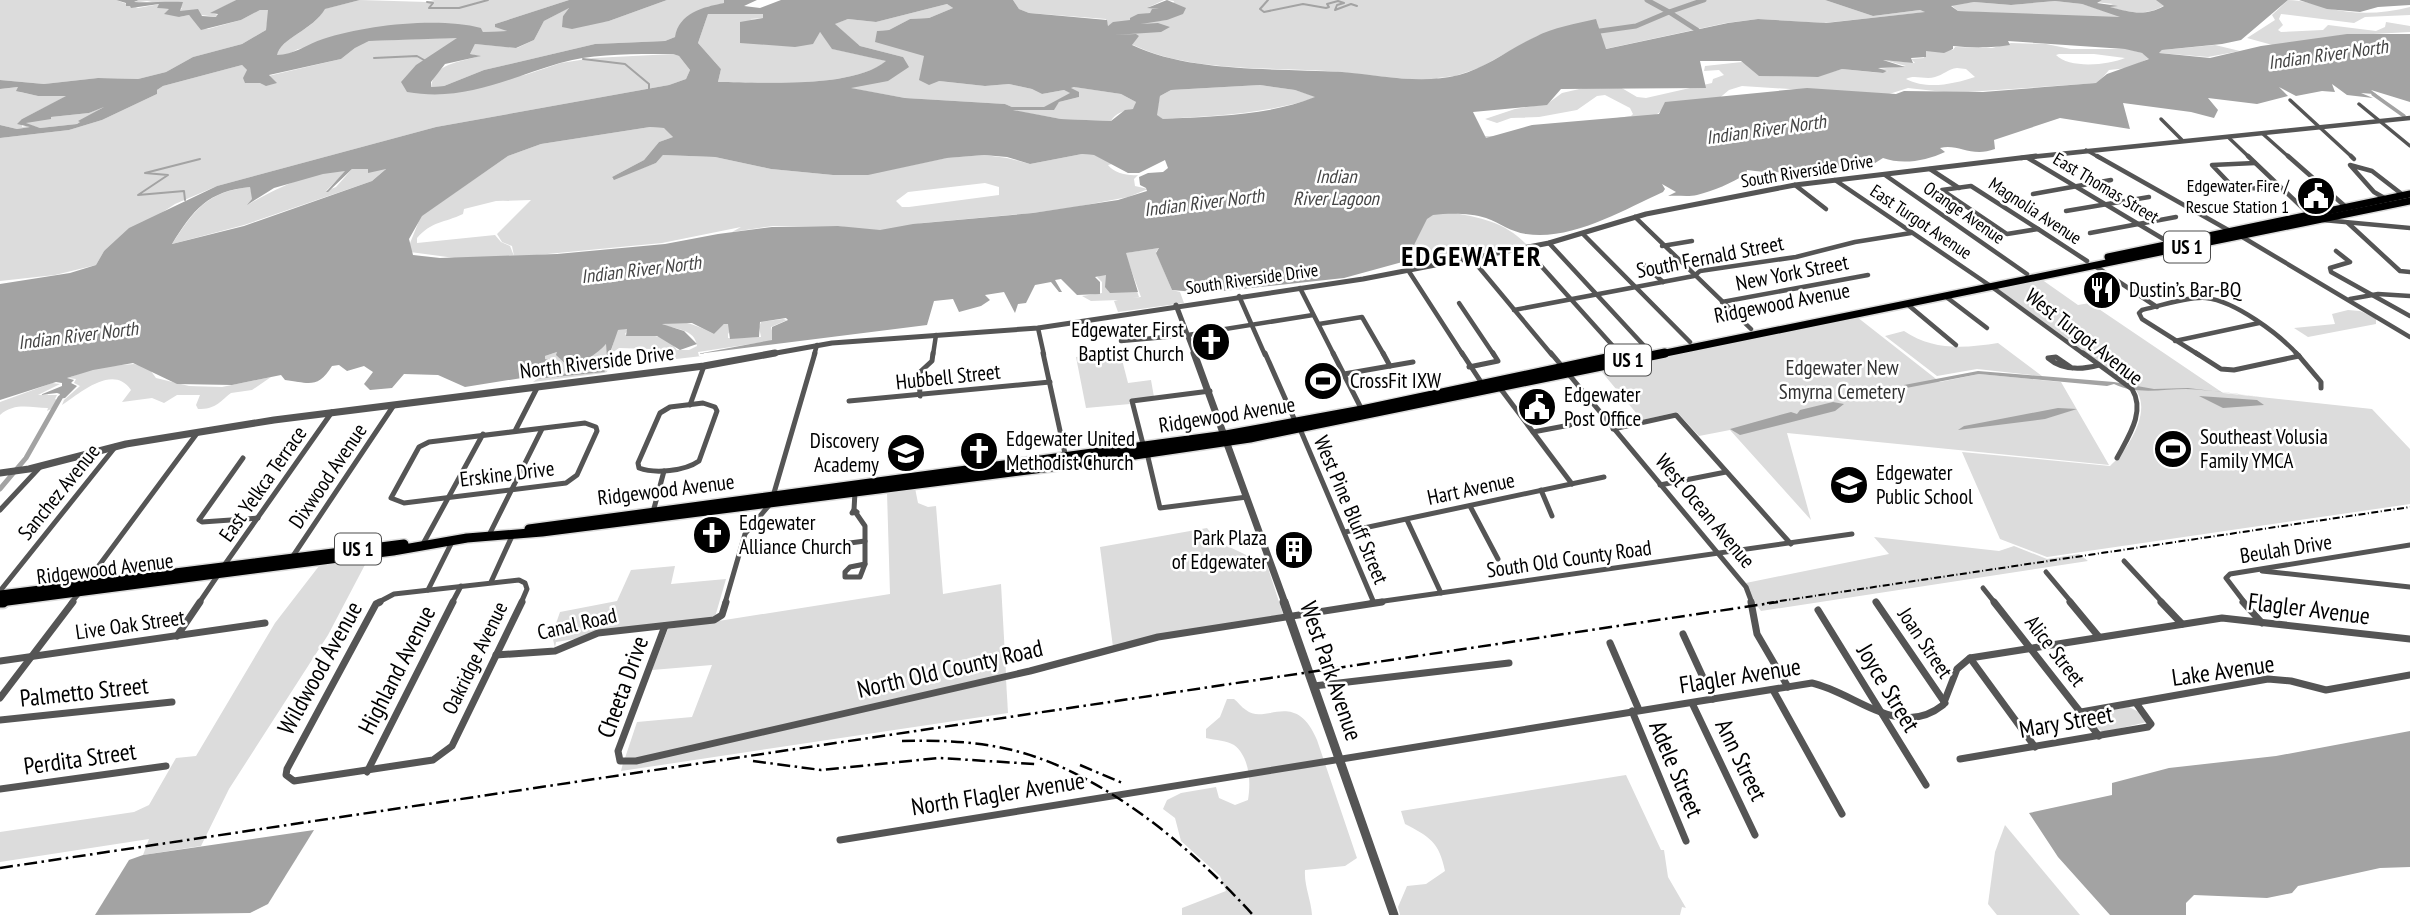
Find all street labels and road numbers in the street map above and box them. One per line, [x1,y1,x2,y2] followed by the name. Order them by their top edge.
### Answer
[2049,147,2163,228] street label: East Thomas Street
[1739,149,1875,192] street label: South Riverside Drive
[1984,172,2086,249] street label: Magnolia Avenue
[1919,176,2009,249] street label: Orange Avenue
[1866,179,1977,264] street label: East Turgot Avenue
[1634,229,1786,284] street label: South Fernald Street
[2164,232,2210,262] road number: US 1
[1733,248,1851,297] street label: New York Street
[1184,258,1320,299] street label: South Riverside Drive
[1712,276,1852,329] street label: Ridgewood Avenue
[2020,282,2149,391] street label: West Turgot Avenue
[518,339,676,384] street label: North Riverside Drive
[1605,344,1651,376] road number: US 1
[894,358,1002,395] street label: Hubbell Street
[1157,390,1297,439] street label: Ridgewood Avenue
[283,418,373,533] street label: Dixwood Avenue
[213,421,312,547] street label: East Yelkca Terrace
[1308,432,1395,588] street label: West Pine Bluff Street
[12,438,106,545] street label: Sanchez Avenue
[1650,448,1761,573] street label: West Ocean Avenue
[458,454,556,493] street label: Erskine Drive
[1425,466,1517,511] street label: Hart Avenue
[596,468,736,511] street label: Ridgewood Avenue
[2238,528,2334,569] street label: Beulah Drive
[335,534,381,564] road number: US 1
[1485,534,1653,583] street label: South Old County Road
[35,547,175,590] street label: Ridgewood Avenue
[2246,586,2372,631] street label: Flagler Avenue
[270,596,369,740] street label: Wildwood Avenue
[436,597,513,719] street label: Oakridge Avenue
[1293,597,1370,745] street label: West Park Avenue
[351,600,442,739] street label: Highland Avenue
[535,601,619,646] street label: Canal Road
[1891,601,1959,683] street label: Joan Street
[74,603,187,646] street label: Live Oak Street
[2019,610,2092,692] street label: Alice Street
[590,632,655,742] street label: Cheeta Drive
[854,632,1046,705] street label: North Old County Road
[1849,637,1927,738] street label: Joyce Street
[2170,648,2276,693] street label: Lake Avenue
[1677,651,1803,700] street label: Flagler Avenue
[18,669,150,714] street label: Palmetto Street
[2017,698,2116,745] street label: Mary Street
[1708,714,1775,806] street label: Ann Street
[1642,716,1711,822] street label: Adele Street
[22,735,139,782] street label: Perdita Street
[909,764,1087,823] street label: North Flagler Avenue

